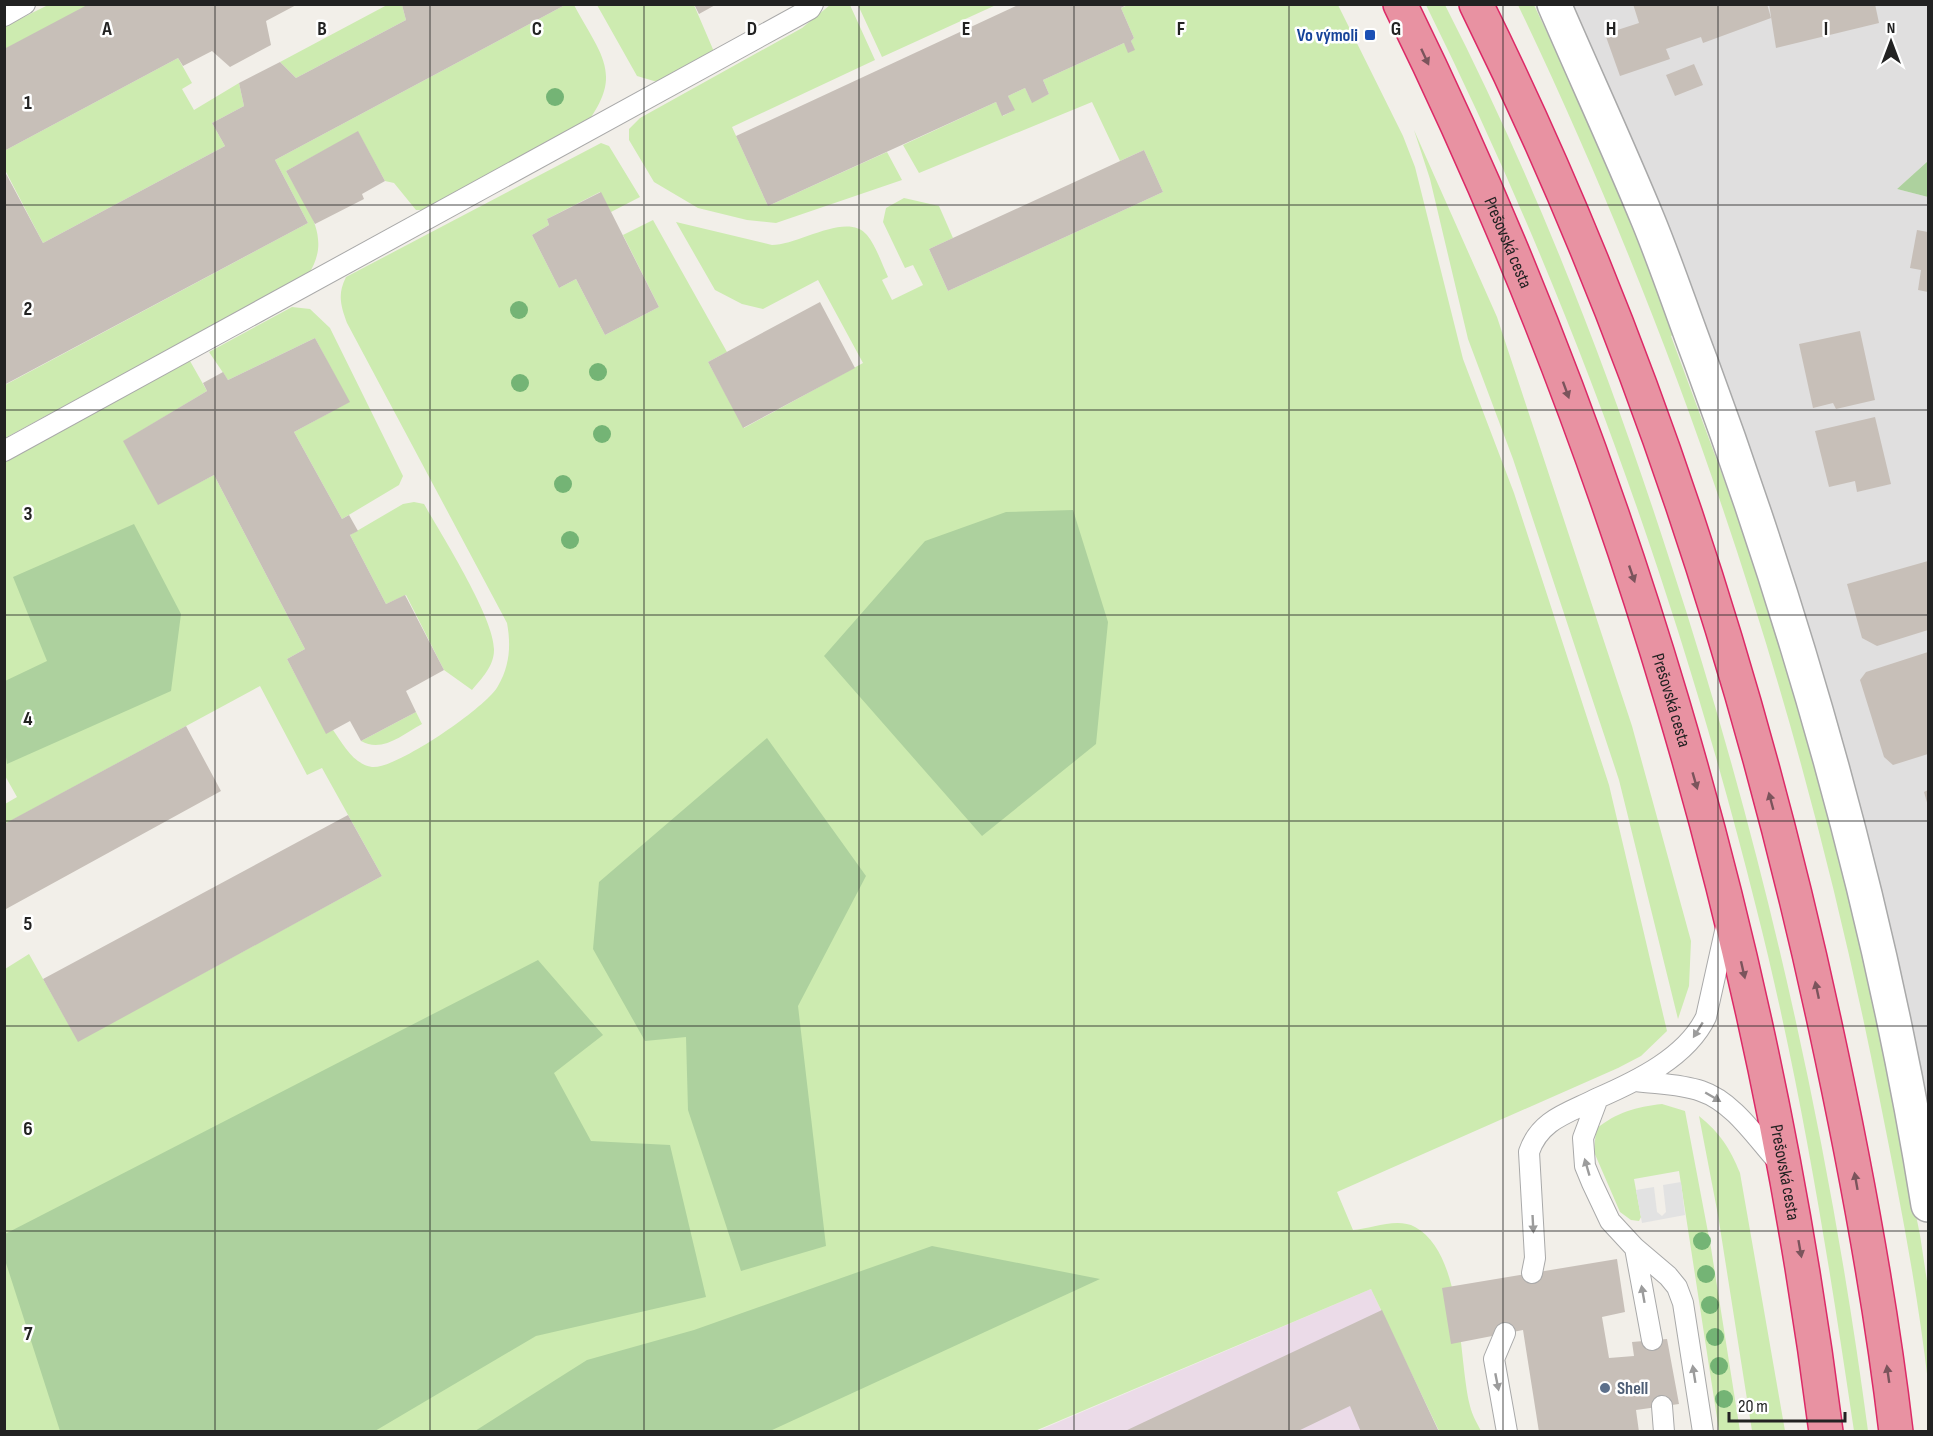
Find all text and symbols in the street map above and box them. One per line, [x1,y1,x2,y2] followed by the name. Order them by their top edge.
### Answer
[1861,12,1921,72] north arrow
[101,17,112,41] text: A
[317,17,327,41] text: B
[532,17,542,41] text: C
[747,17,757,41] text: D
[962,17,970,41] text: E
[1177,17,1185,41] text: F
[1391,17,1401,41] text: G
[1606,17,1616,41] text: H
[1824,17,1828,41] text: I
[1887,19,1895,38] text: N
[1297,25,1358,46] place label: Vo výmoli
[1363,28,1377,42] marker: Vo výmoli
[1421,49,1430,66] one-way arrow
[24,91,32,115] text: 1
[1480,194,1537,291] street label: Prešovská cesta
[24,297,32,321] text: 2
[1562,382,1572,400] one-way arrow
[24,502,33,526] text: 3
[1627,565,1637,583] one-way arrow
[1648,651,1695,749] street label: Prešovská cesta
[23,707,33,731] text: 4
[1690,772,1700,790] one-way arrow
[1766,791,1776,810] one-way arrow
[24,912,33,936] text: 5
[1738,961,1748,979] one-way arrow
[1812,980,1821,999] one-way arrow
[1692,1021,1704,1037] one-way arrow
[1705,1092,1722,1102] one-way arrow
[23,1117,33,1141] text: 6
[1766,1123,1804,1222] street label: Prešovská cesta
[1582,1158,1591,1176] one-way arrow
[1851,1171,1860,1190] one-way arrow
[1529,1215,1538,1234] one-way arrow
[1796,1240,1805,1259] one-way arrow
[1638,1284,1647,1303] one-way arrow
[24,1322,33,1346] text: 7
[1689,1364,1698,1383] one-way arrow
[1883,1364,1892,1383] one-way arrow
[1493,1372,1502,1391] one-way arrow
[1617,1378,1648,1399] place label: Shell
[1598,1381,1612,1395] marker: Shell
[1729,1385,1844,1423] scale bar
[1738,1396,1768,1417] text: 20 m

